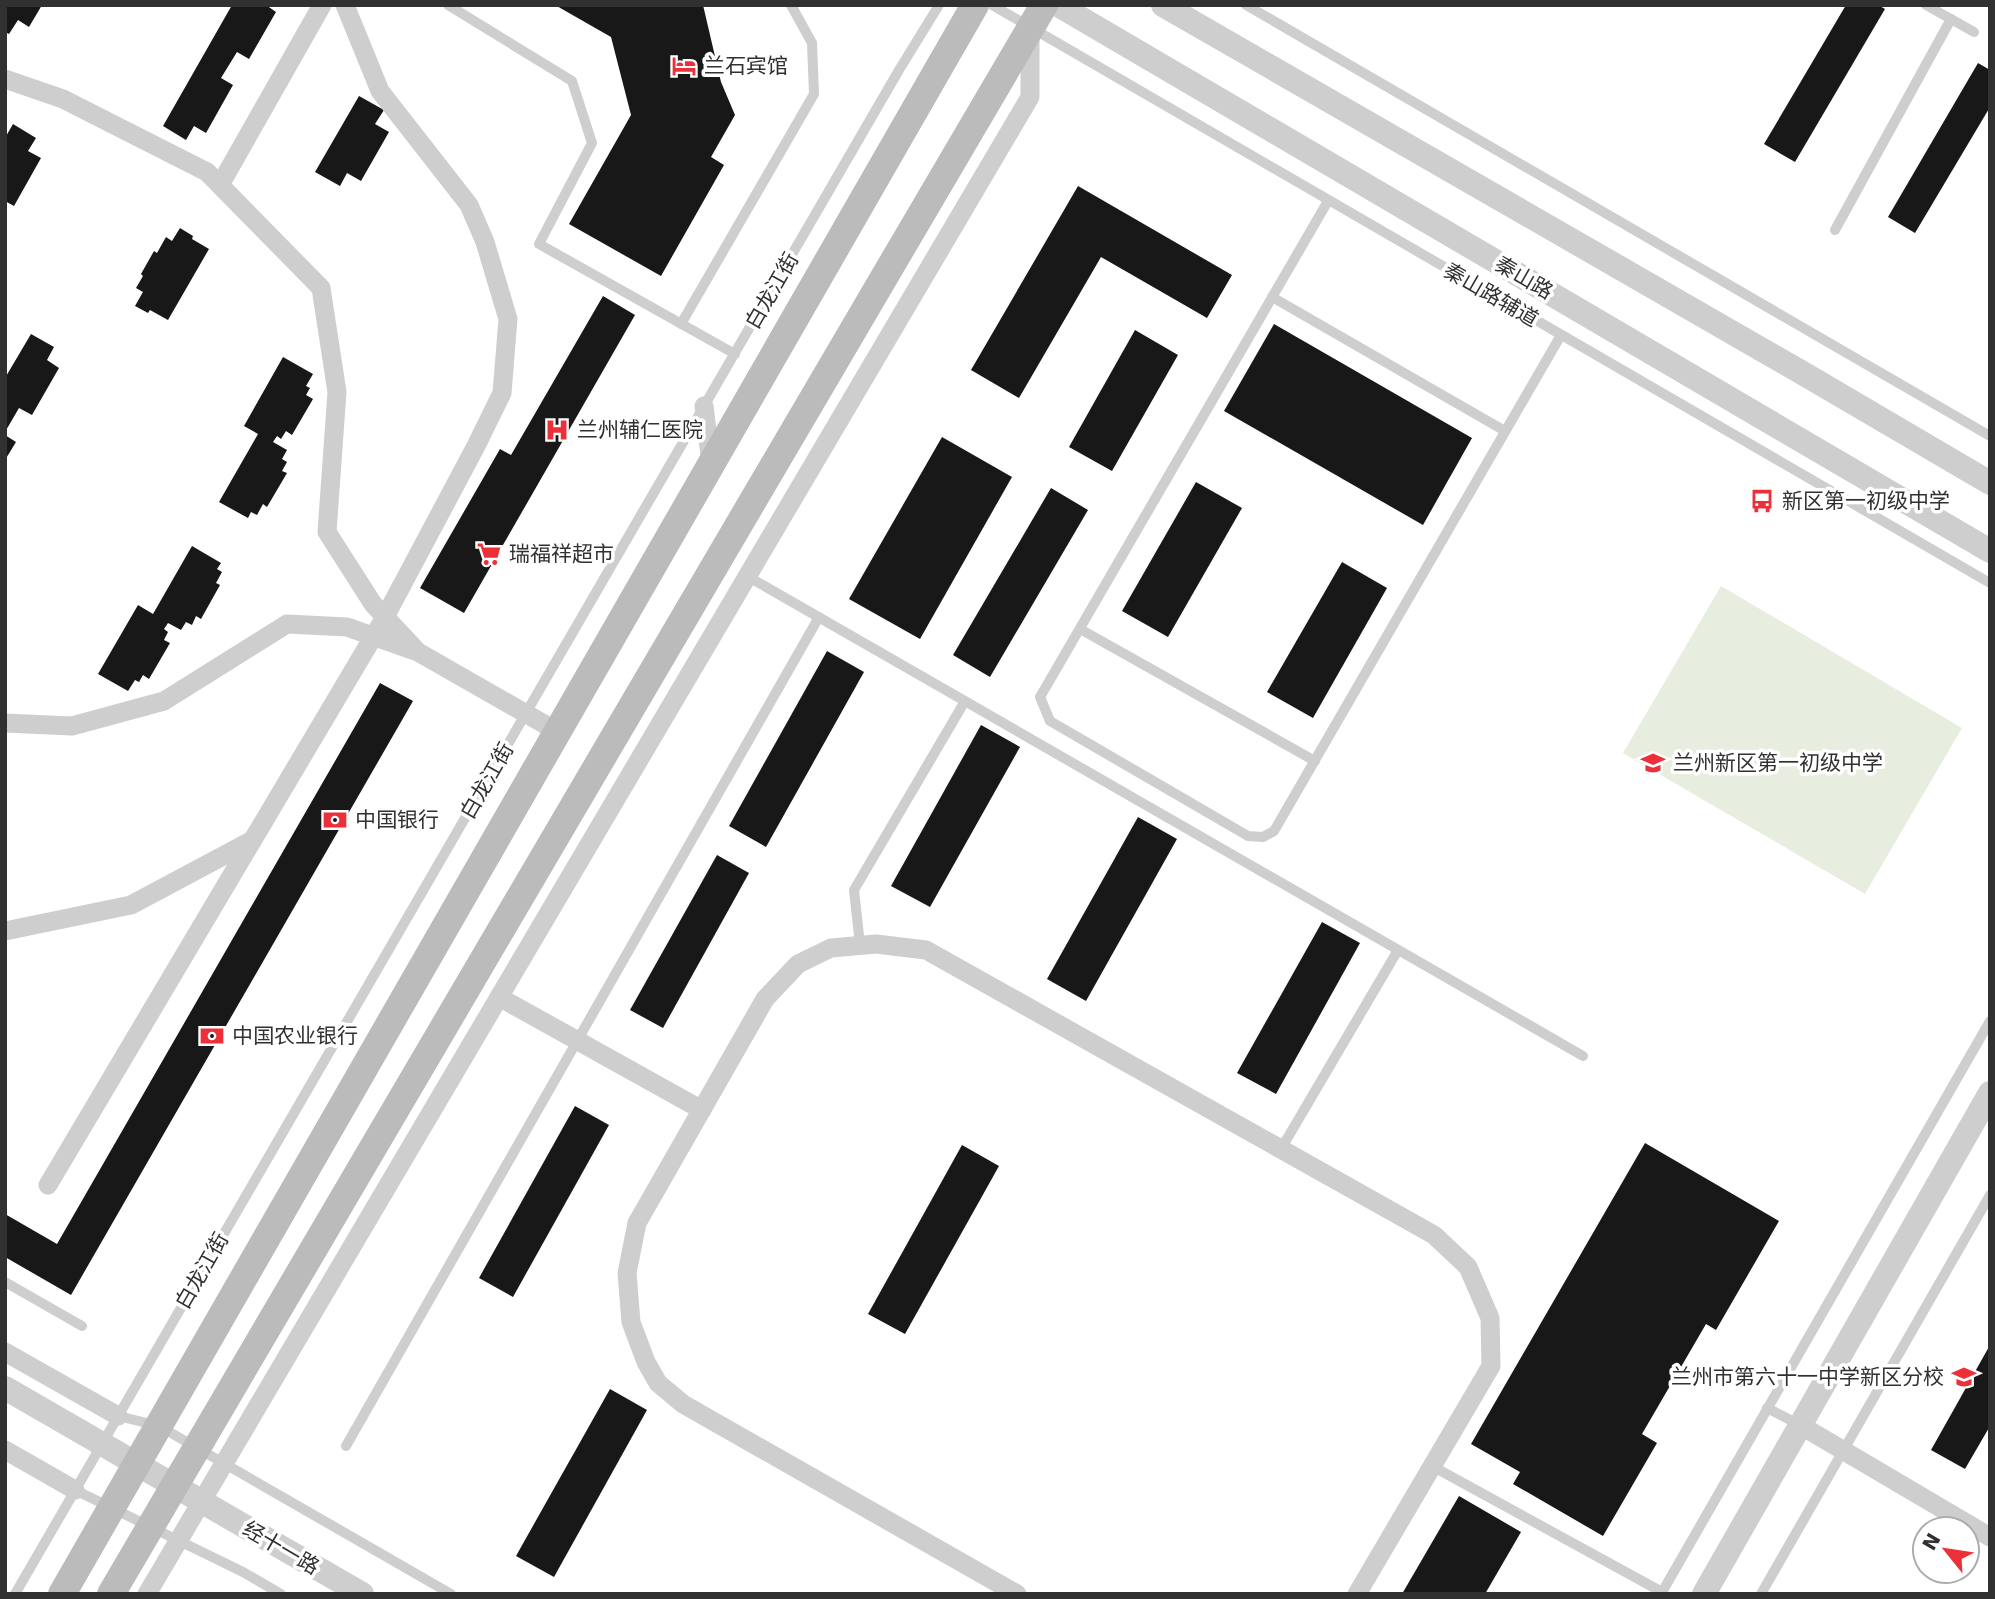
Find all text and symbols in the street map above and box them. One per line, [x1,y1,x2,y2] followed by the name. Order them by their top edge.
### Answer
[670,52,698,80] hotel icon: 兰石宾馆
[704,54,788,78] place label: 兰石宾馆
[741,249,803,333] street label: 白龙江街
[1491,252,1557,304] street label: 秦山路
[1440,258,1542,332] street label: 秦山路辅道
[543,416,571,444] hospital icon: 兰州辅仁医院
[577,418,703,442] place label: 兰州辅仁医院
[1748,487,1776,515] bus stop icon: 新区第一初级中学
[1782,489,1950,513] place label: 新区第一初级中学
[475,540,503,568] supermarket icon: 瑞福祥超市
[509,542,614,566] place label: 瑞福祥超市
[456,739,518,823] street label: 白龙江街
[1639,749,1667,777] school or university icon: 兰州新区第一初级中学
[1673,751,1883,775] place label: 兰州新区第一初级中学
[321,806,349,834] bank icon: 中国银行
[355,808,439,832] place label: 中国银行
[198,1022,226,1050] bank icon: 中国农业银行
[232,1024,358,1048] place label: 中国农业银行
[171,1229,233,1313] street label: 白龙江街
[1950,1363,1978,1391] school or university icon: 兰州市第六十一中学新区分校
[1671,1365,1944,1389] place label: 兰州市第六十一中学新区分校
[1911,1515,1981,1585] north arrow
[239,1517,323,1579] street label: 经十一路
[1918,1529,1945,1554] text: N

